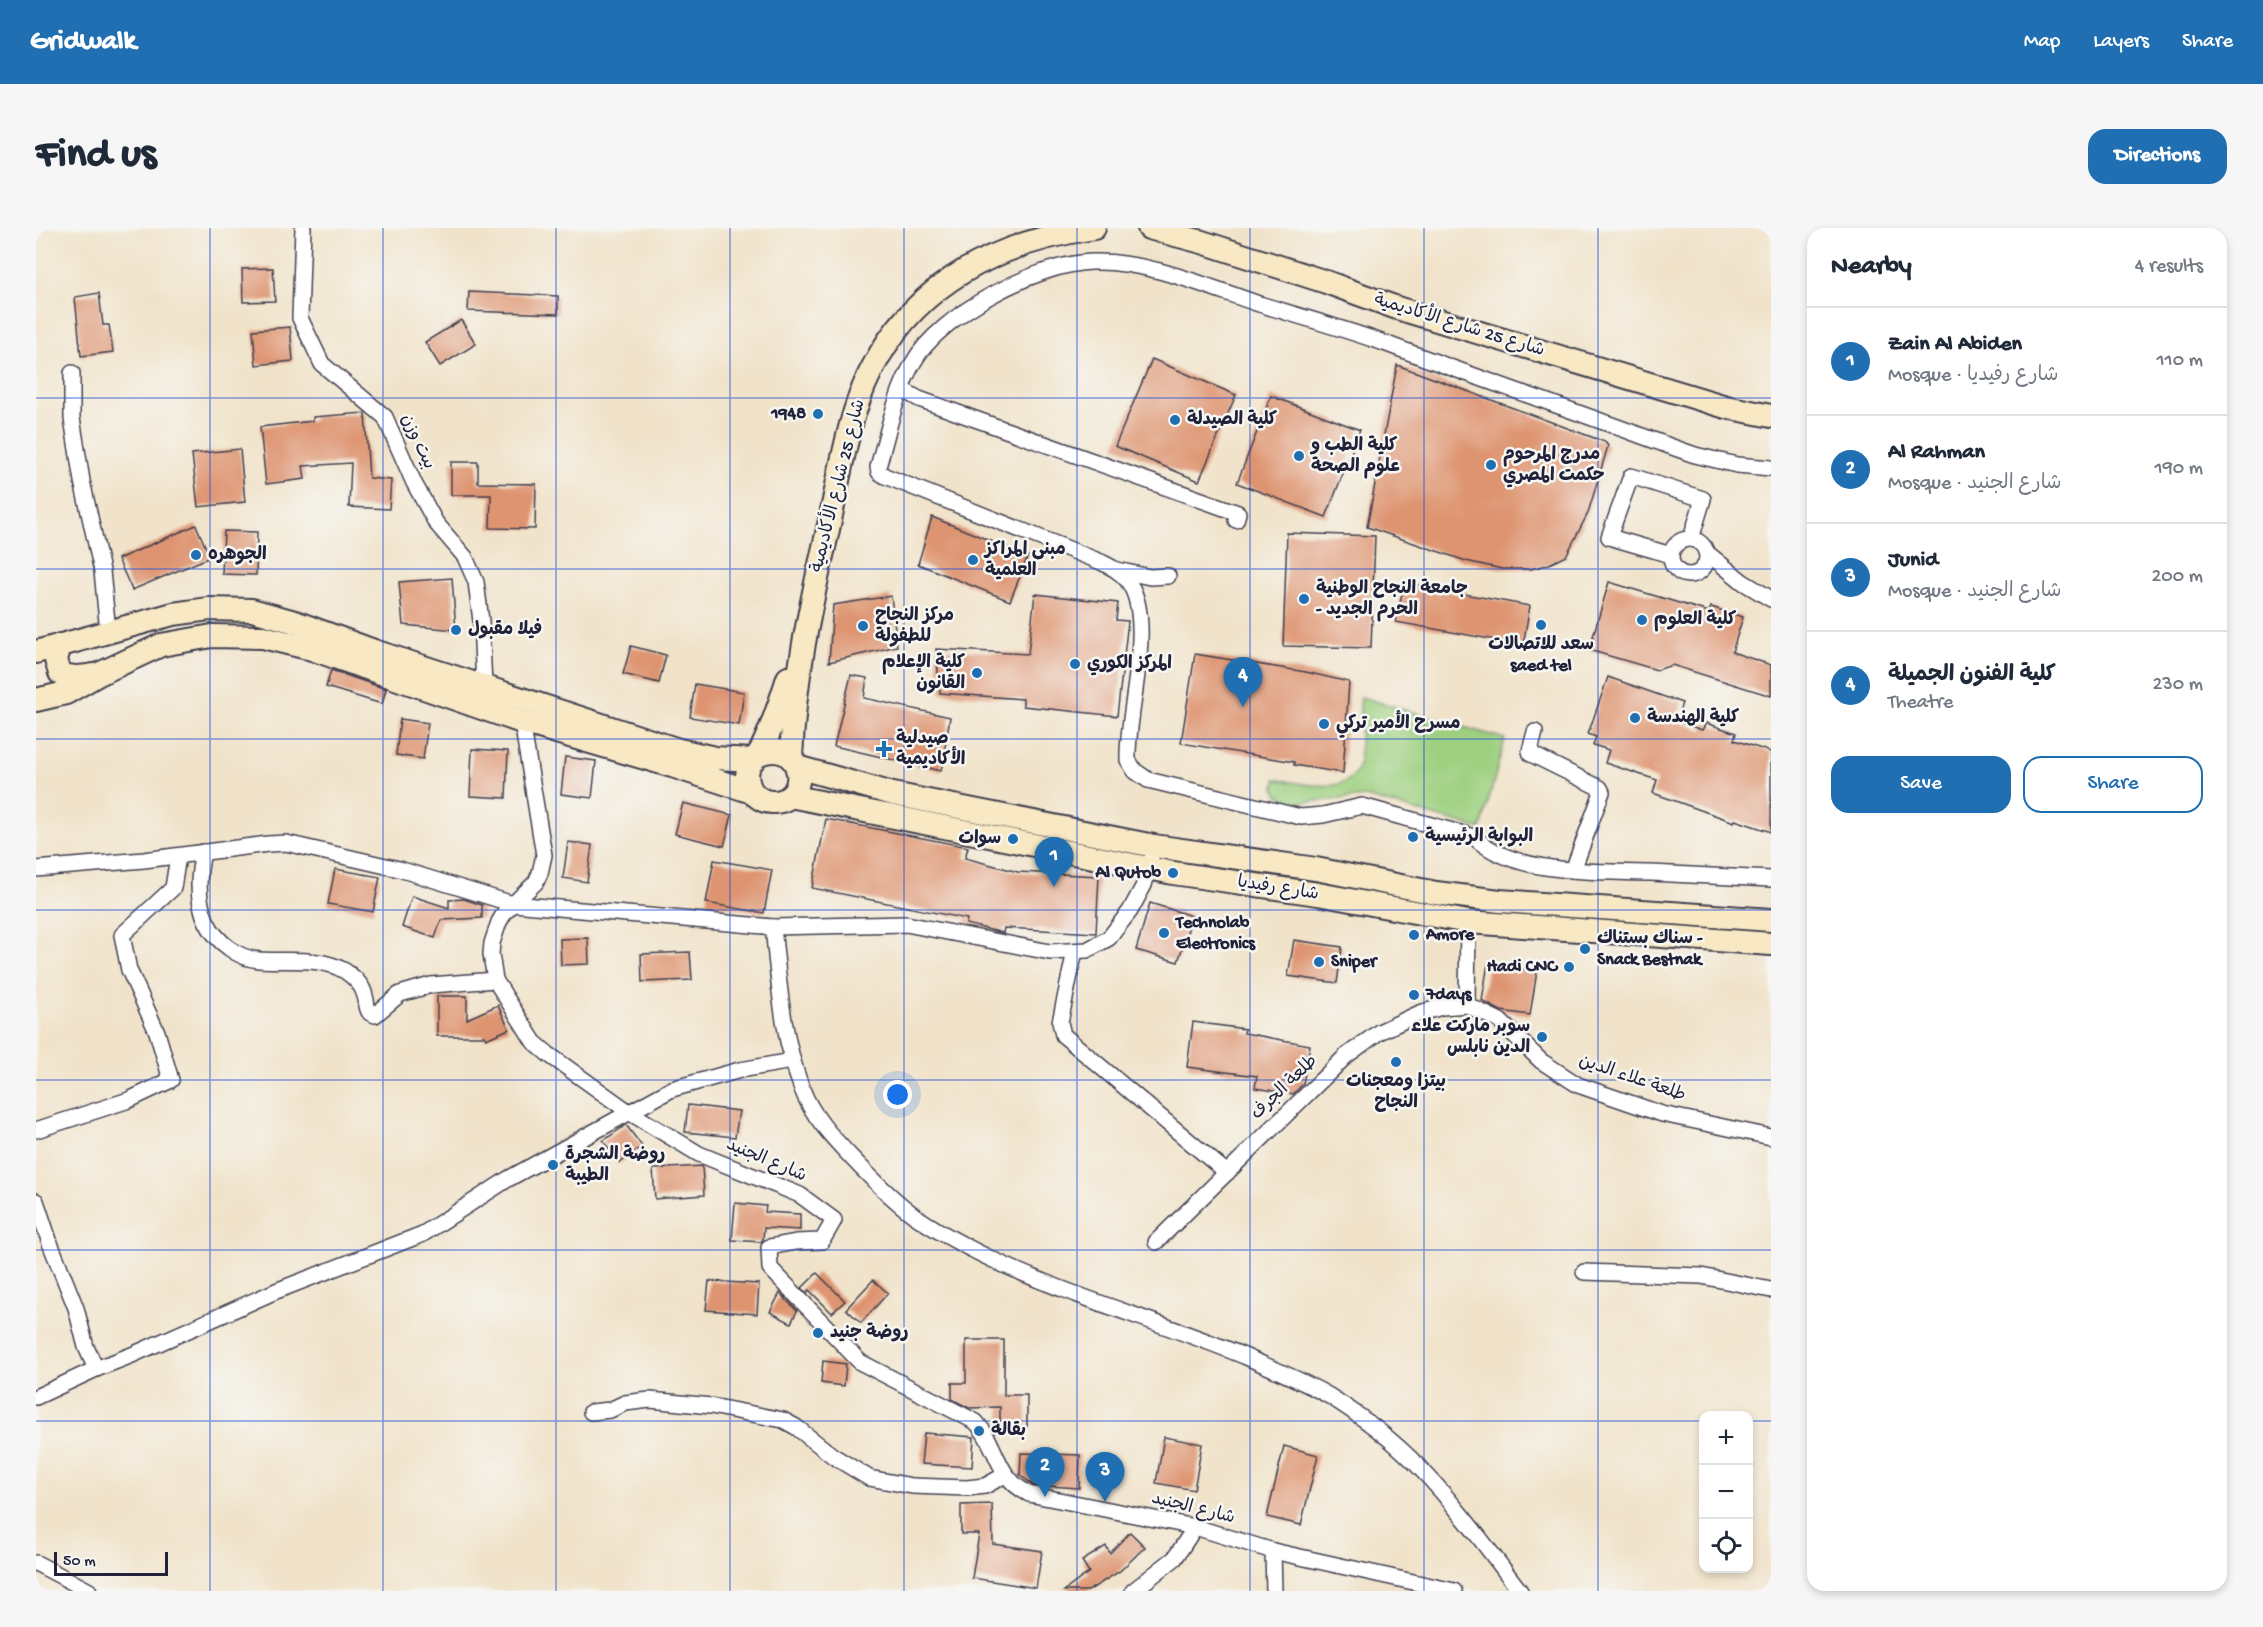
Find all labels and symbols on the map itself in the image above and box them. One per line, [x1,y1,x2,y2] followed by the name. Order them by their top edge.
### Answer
[1371,286,1548,362] street label: شارع 25 شارع الأكاديمية
[803,396,871,575] street label: شارع 25 شارع الأكاديمية
[770,404,806,425] place label: 1948
[811,407,825,421] marker: 1948
[1187,409,1277,431] place label: كلية الصيدلة
[395,411,439,473] street label: بيت وزن
[1168,413,1182,427] marker: كلية الصيدلة
[1309,435,1400,479] place label: كلية الطب و علوم الصحة
[1503,445,1605,488] place label: مدرج المرحوم حكمت المصري
[1292,449,1306,463] marker: كلية الطب و علوم الصحة
[1484,458,1498,472] marker: مدرج المرحوم حكمت المصري
[983,540,1066,582] place label: مبنى المراكز العلمية
[208,545,267,566] place label: الجوهره
[189,548,203,562] marker: الجوهره
[966,553,980,567] marker: مبنى المراكز العلمية
[1316,578,1468,622] place label: جامعة النجاح الوطنية - الحرم الجديد
[1297,592,1311,606] marker: جامعة النجاح الوطنية - الحرم الجديد
[875,606,954,648] place label: مركز النجاح للطفولة
[1654,609,1736,632] place label: كلية العلوم
[1635,613,1649,627] marker: كلية العلوم
[468,618,542,641] place label: فيلا مقبول
[1534,618,1548,632] marker: سعد للاتصالات saed tel
[856,619,870,633] marker: مركز النجاح للطفولة
[449,623,463,637] marker: فيلا مقبول
[1488,635,1594,677] place label: سعد للاتصالات saed tel
[882,652,965,695] place label: كلية الإعلام القانون
[1087,654,1172,676] place label: المركز الكوري
[1068,657,1082,671] marker: المركز الكوري
[1224,658,1262,707] pin: 4
[970,666,984,680] marker: كلية الإعلام القانون
[1647,707,1739,729] place label: كلية الهندسة
[1336,710,1461,738] place label: مسرح الأمير تركي
[1628,711,1642,725] marker: كلية الهندسة
[1317,717,1331,731] marker: مسرح الأمير تركي
[896,728,965,771] place label: صيدلية الأكاديمية
[877,742,891,756] marker: صيدلية الأكاديمية
[1425,826,1533,848] place label: البوابة الرئيسية
[958,829,1001,850] place label: سوات
[1406,830,1420,844] marker: البوابة الرئيسية
[1006,832,1020,846] marker: سوات
[1034,838,1074,887] pin: 1
[1094,863,1161,884] place label: Al Qutob
[1166,866,1180,880] marker: Al Qutob
[1236,872,1320,906] street label: شارع رفيديا
[1174,913,1256,955] place label: Technolab Electronics
[1425,925,1475,946] place label: Amore
[1157,926,1171,940] marker: Technolab Electronics
[1407,928,1421,942] marker: Amore
[1597,929,1703,971] place label: سناك بستناك - Snack Bestnak
[1578,942,1592,956] marker: سناك بستناك - Snack Bestnak
[1331,952,1379,973] place label: Sniper
[1312,955,1326,969] marker: Sniper
[1487,957,1559,978] place label: Hadi CNC
[1562,960,1576,974] marker: Hadi CNC
[1425,985,1473,1006] place label: 7days
[1407,988,1421,1002] marker: 7days
[1411,1017,1530,1059] place label: سوبر ماركت علاء الدين نابلس
[1535,1030,1549,1044] marker: سوبر ماركت علاء الدين نابلس
[1247,1051,1323,1125] street label: طلعة الجرف
[1576,1051,1688,1107] street label: طلعة علاء الدين
[1389,1055,1403,1069] marker: بيتزا ومعجنات النجاح
[1346,1072,1446,1114] place label: بيتزا ومعجنات النجاح
[883,1080,912,1109] your location
[723,1135,809,1187] street label: شارع الجنيد
[565,1144,665,1187] place label: روضة الشجرة الطيبة
[546,1158,560,1172] marker: روضة الشجرة الطيبة
[830,1322,909,1344] place label: روضة جنيد
[811,1326,825,1340] marker: روضة جنيد
[991,1420,1026,1442] place label: بقالة
[972,1424,986,1438] marker: بقالة
[1026,1448,1064,1497] pin: 2
[1086,1452,1124,1502] pin: 3
[1149,1489,1237,1529] street label: شارع الجنيد
[54,1549,168,1576] scale bar

